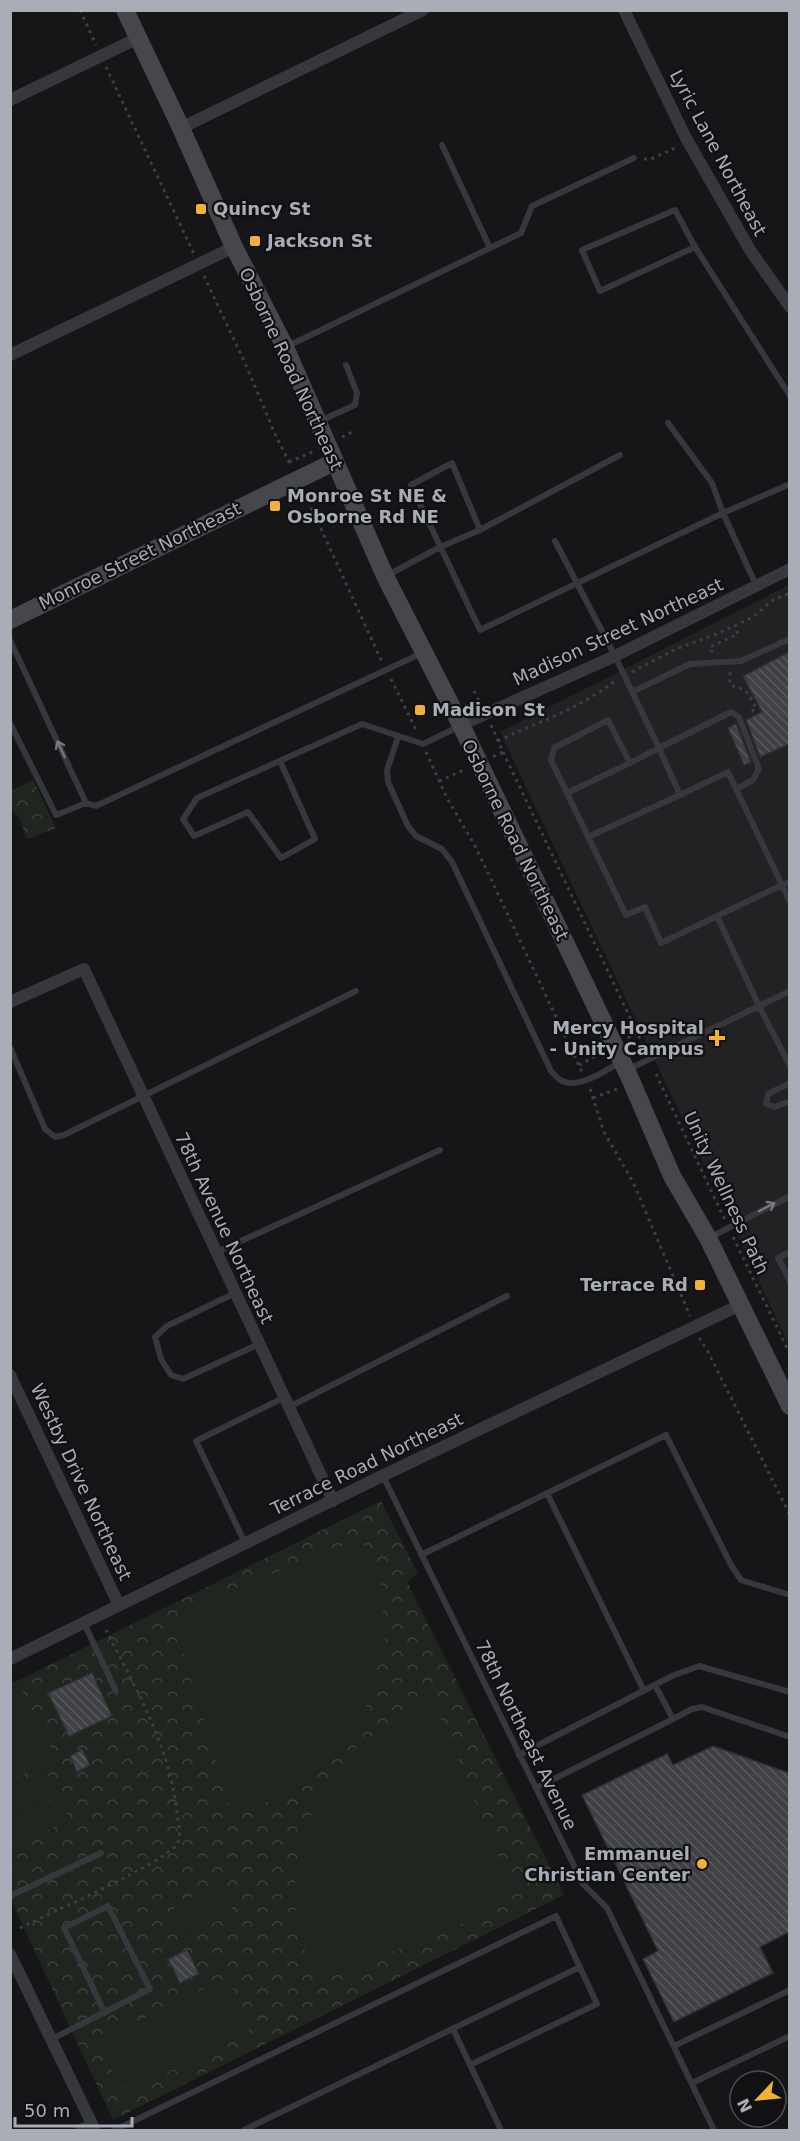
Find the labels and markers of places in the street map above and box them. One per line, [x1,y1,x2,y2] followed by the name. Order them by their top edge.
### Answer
[213,198,311,219] place label: Quincy St
[194,202,208,216] marker: Quincy St
[265,230,373,251] place label: Jackson St
[248,234,262,248] marker: Jackson St
[287,485,447,527] place label: Monroe St NE & Osborne Rd NE
[268,499,282,513] marker: Monroe St NE & Osborne Rd NE
[432,699,545,720] place label: Madison St
[413,703,427,717] marker: Madison St
[550,1017,704,1059] place label: Mercy Hospital - Unity Campus
[708,1029,726,1047] marker: Mercy Hospital - Unity Campus
[580,1274,688,1295] place label: Terrace Rd
[693,1278,707,1292] marker: Terrace Rd
[524,1843,690,1885] place label: Emmanuel Christian Center
[695,1857,709,1871] marker: Emmanuel Christian Center

